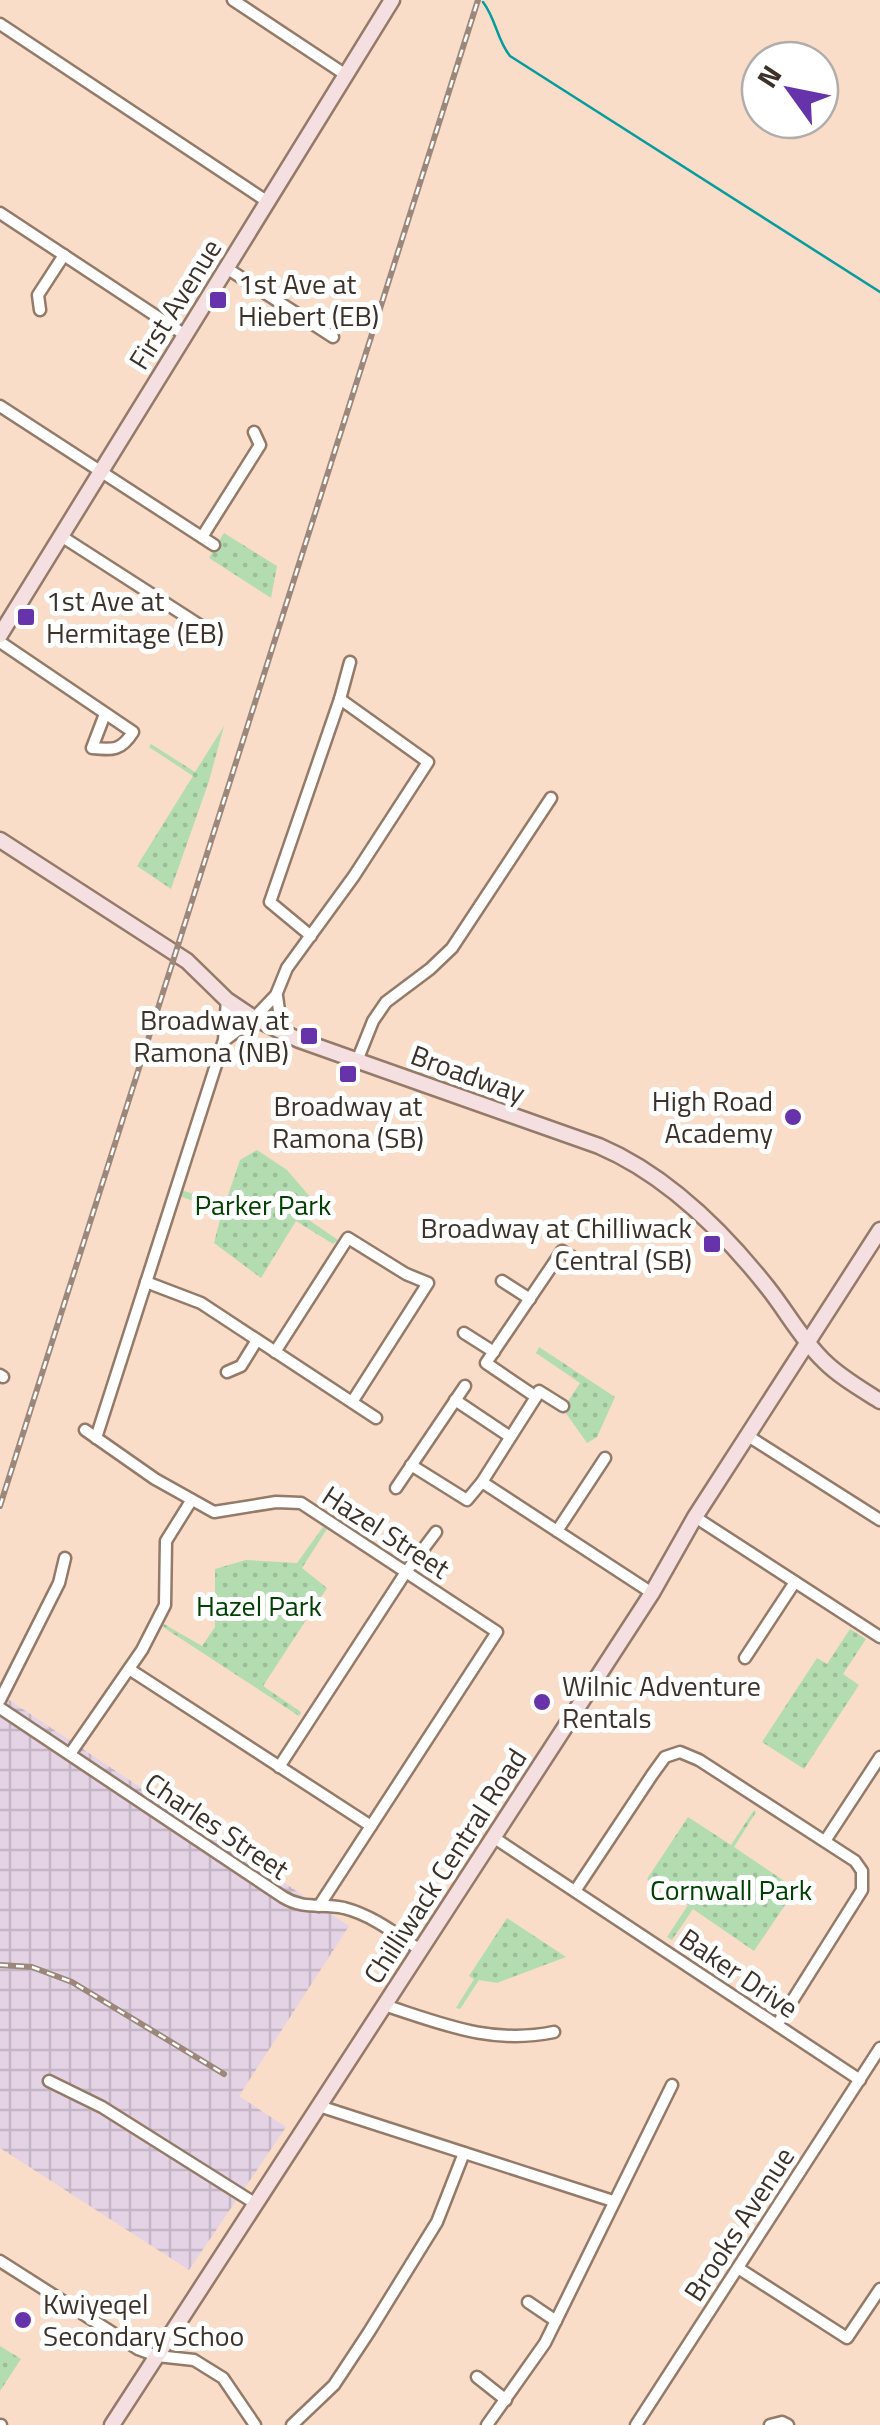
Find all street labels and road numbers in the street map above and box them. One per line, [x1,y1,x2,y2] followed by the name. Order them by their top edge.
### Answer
[117,230,232,378] street label: First Avenue
[405,1033,531,1114] street label: Broadway
[314,1474,459,1589] street label: Hazel Street
[352,1739,537,1992] street label: Chilliwack Central Road
[136,1761,298,1890] street label: Charles Street
[671,1917,807,2028] street label: Baker Drive
[673,2138,805,2309] street label: Brooks Avenue

